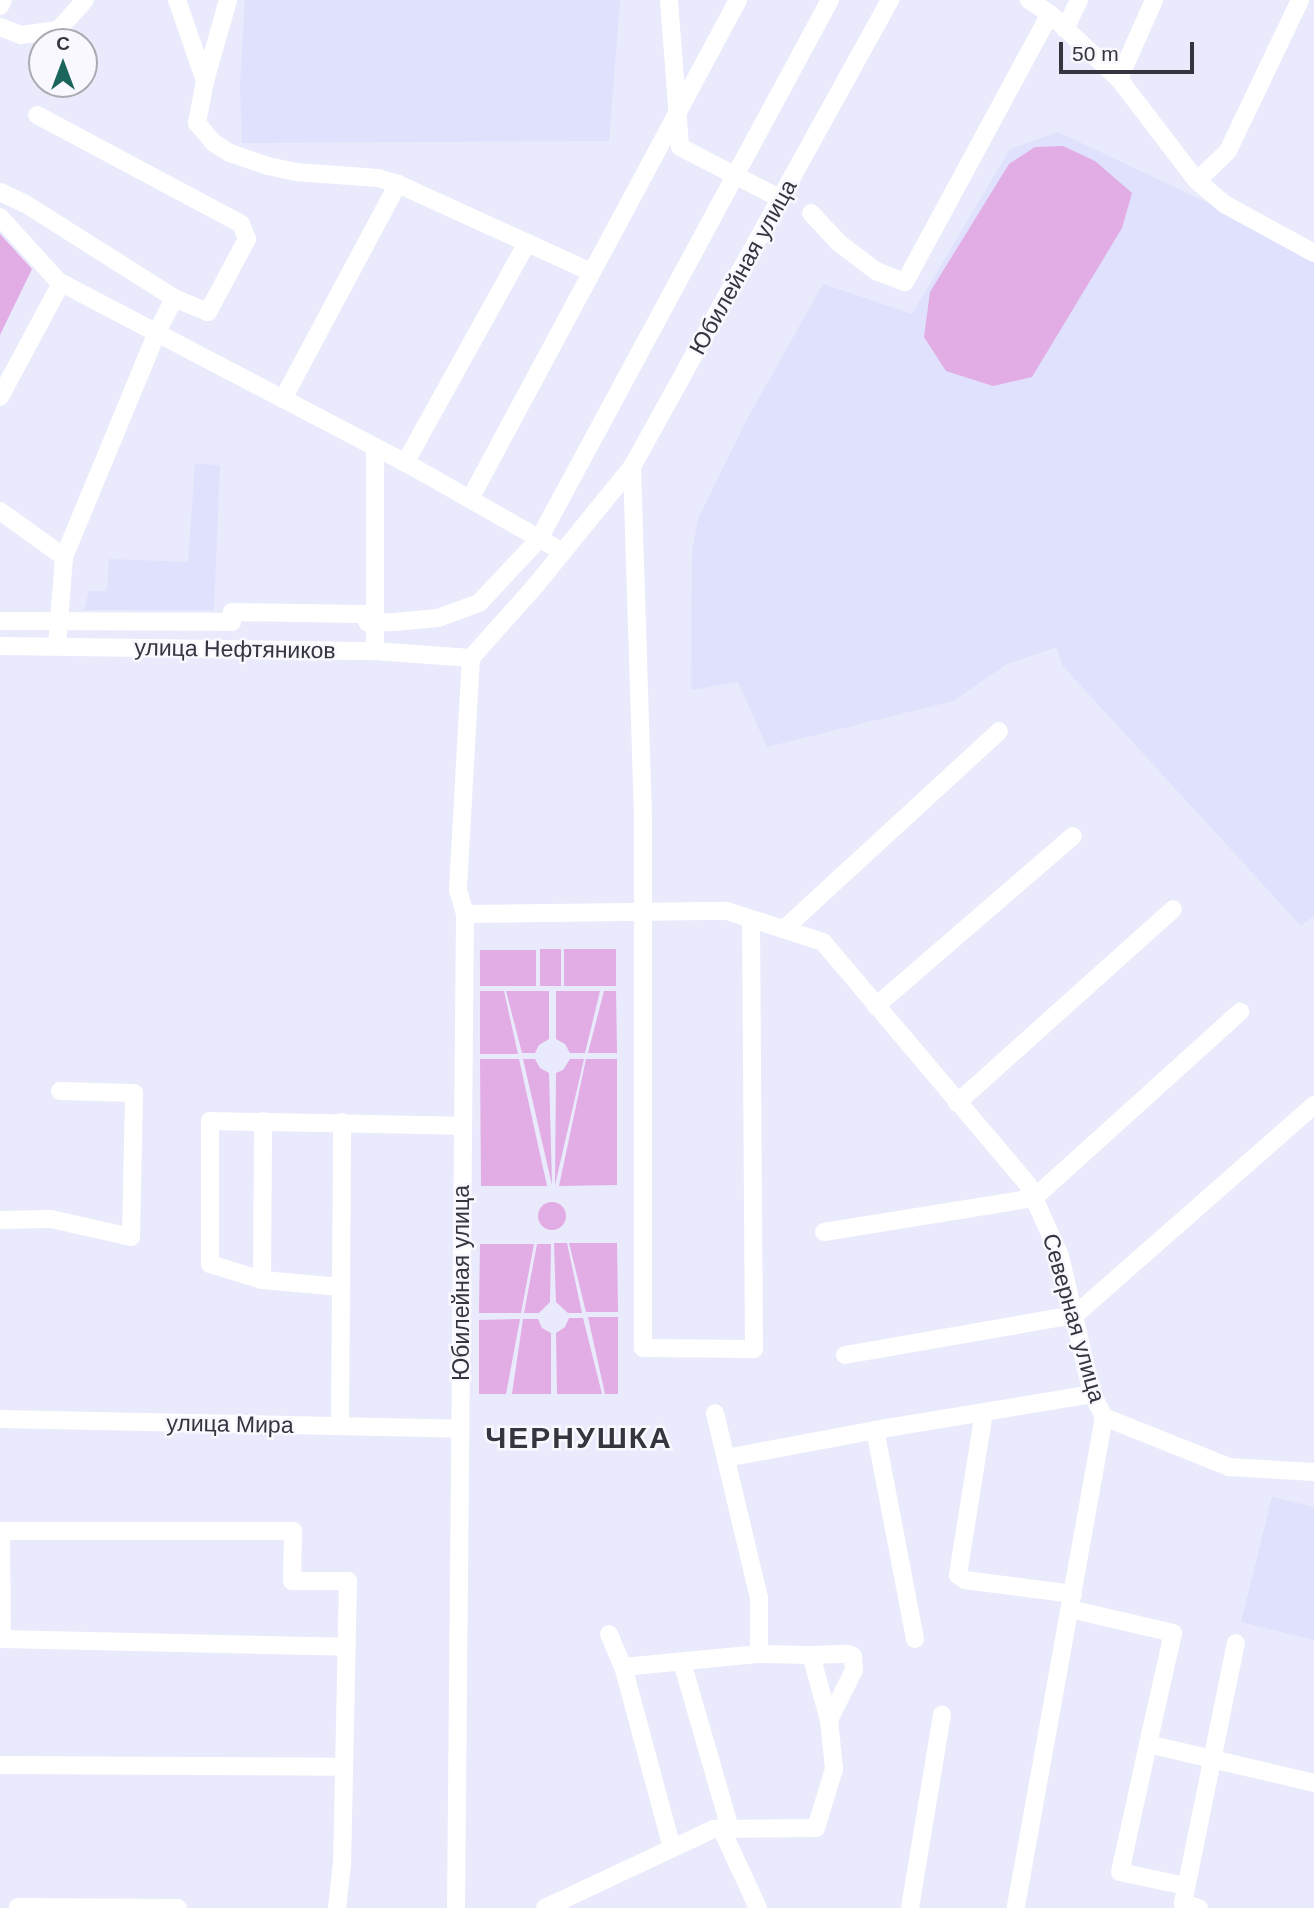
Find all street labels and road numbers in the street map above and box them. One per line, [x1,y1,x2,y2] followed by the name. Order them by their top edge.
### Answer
[683,175,803,359] street label: Юбилейная улица
[134,633,336,665] street label: улица Нефтяников
[447,1185,475,1381] street label: Юбилейная улица
[1037,1230,1111,1406] street label: Северная улица
[166,1409,294,1439] street label: улица Мира

